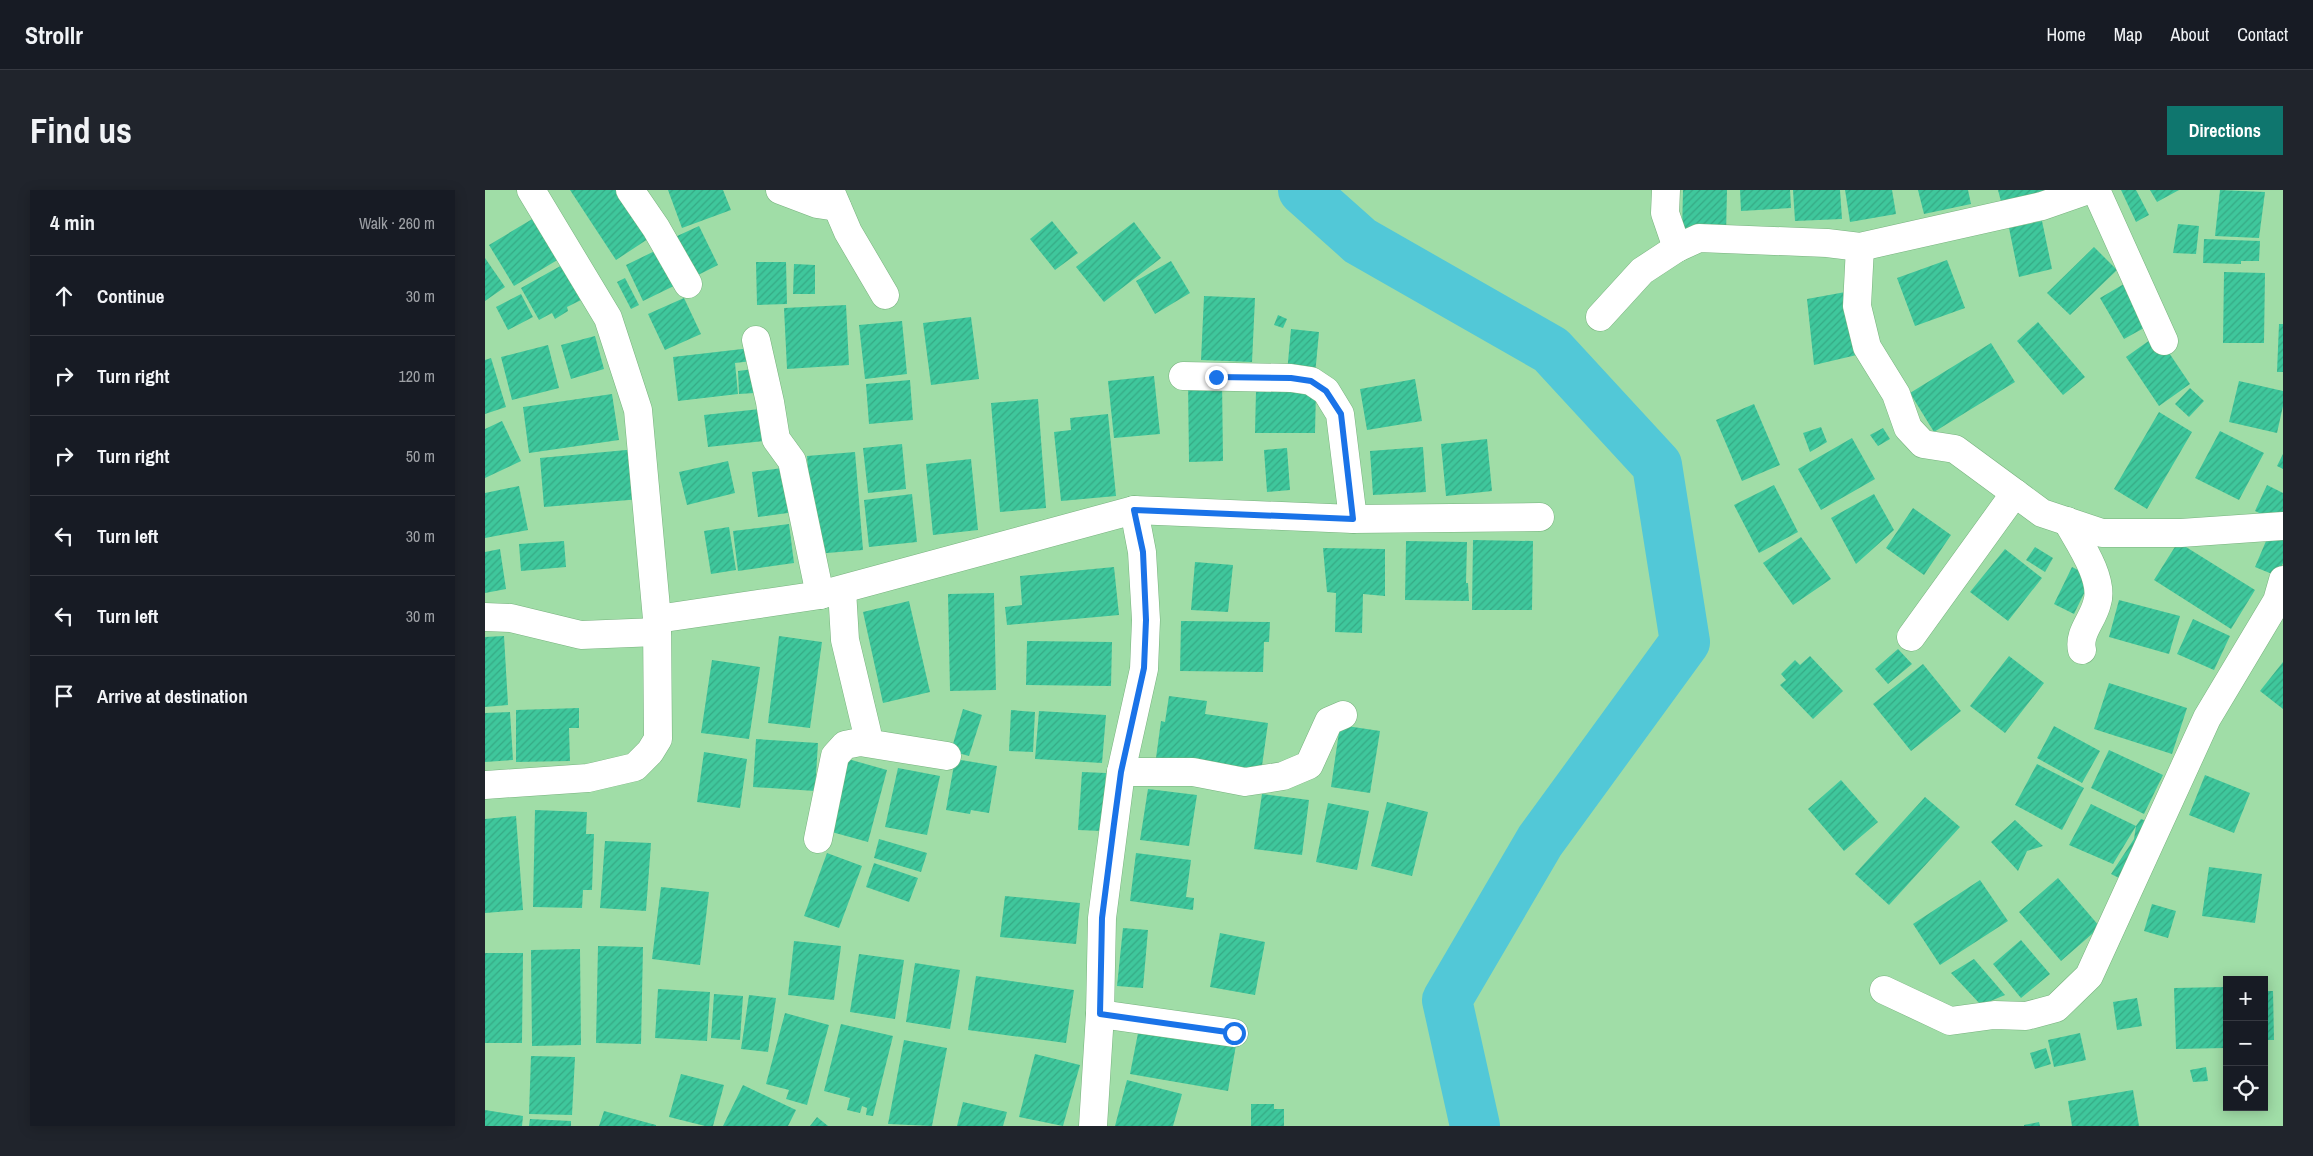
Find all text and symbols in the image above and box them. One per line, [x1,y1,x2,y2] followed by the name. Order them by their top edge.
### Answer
[25,19,83,51] text: Strollr
[2046,22,2086,47] text: Home
[2114,22,2143,47] text: Map
[2171,22,2209,47] text: About
[2237,22,2288,47] text: Contact
[2167,106,2283,155] button: Directions
[30,107,132,154] text: Find us
[50,208,95,237] text: 4 min
[359,212,435,234] text: Walk · 260 m
[50,282,78,310] icon: ahead
[97,283,165,309] text: Continue
[406,285,435,307] text: 30 m
[50,362,78,390] icon: right
[97,363,169,389] text: Turn right
[399,365,435,387] text: 120 m
[1205,366,1228,389] route end
[50,442,78,470] icon: right
[97,443,169,469] text: Turn right
[406,445,435,467] text: 50 m
[50,522,78,550] icon: left
[97,523,158,549] text: Turn left
[406,525,435,547] text: 30 m
[50,602,78,630] icon: left
[97,603,158,629] text: Turn left
[406,605,435,627] text: 30 m
[50,682,78,710] icon: arrive
[97,683,248,709] text: Arrive at destination
[2223,976,2268,1111] map controls
[2223,976,2268,1021] button: +
[2223,1021,2268,1066] button: −
[1223,1022,1246,1045] route start
[2223,1066,2268,1111] button: locate

